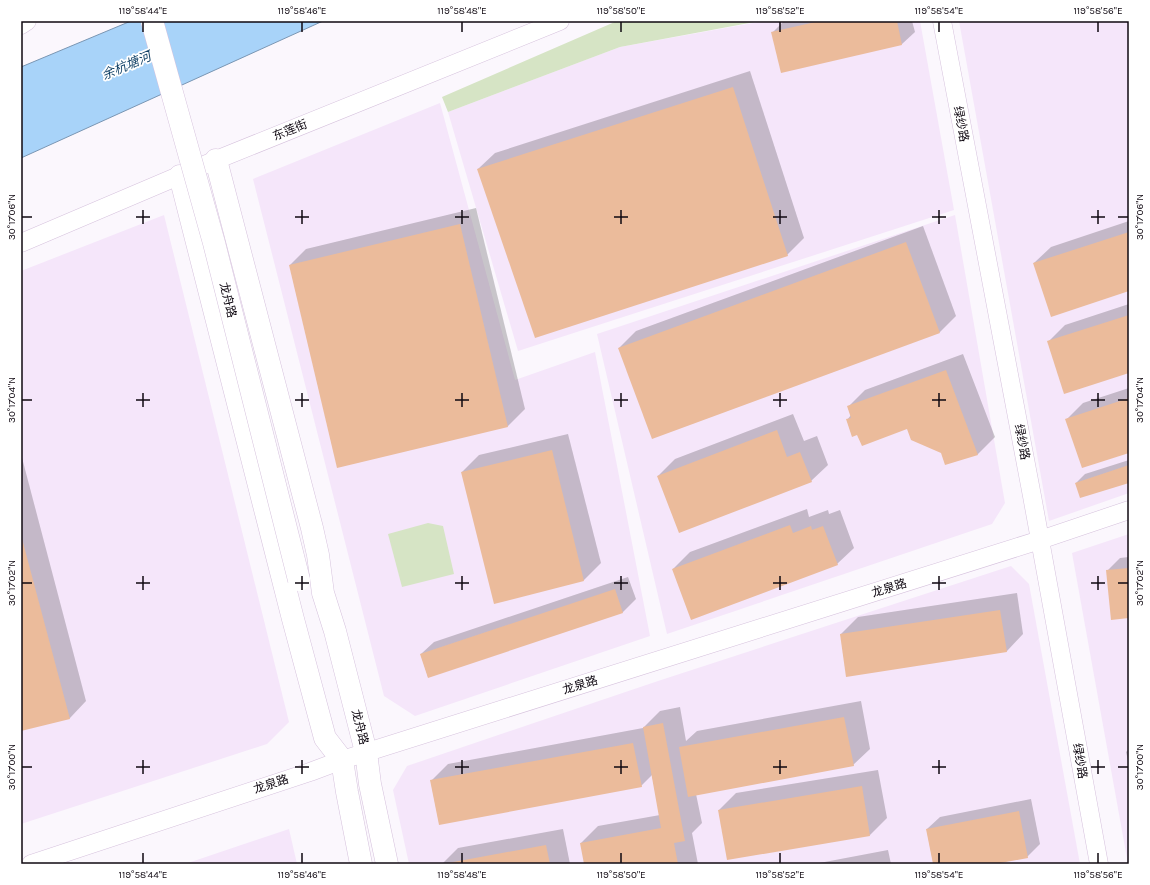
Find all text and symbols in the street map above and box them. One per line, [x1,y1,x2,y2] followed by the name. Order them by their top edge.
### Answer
[119,5,167,17] text: 119°58'44"E
[278,5,326,17] text: 119°58'46"E
[437,5,487,17] text: 119°58'48"E
[596,5,646,17] text: 119°58'50"E
[755,5,805,17] text: 119°58'52"E
[915,5,963,17] text: 119°58'54"E
[1074,5,1123,17] text: 119°58'56"E
[99,47,156,83] water label: 余杭塘河
[951,105,971,143] street label: 绿纱路
[271,117,309,143] street label: 东莲街
[6,194,18,240] text: 30°17'06"N
[1134,194,1146,240] text: 30°17'06"N
[217,281,239,319] street label: 龙舟路
[6,377,18,423] text: 30°17'04"N
[1134,377,1146,423] text: 30°17'04"N
[1012,423,1032,461] street label: 绿纱路
[6,560,18,606] text: 30°17'02"N
[1134,560,1146,606] text: 30°17'02"N
[870,576,908,600] street label: 龙泉路
[561,673,599,697] street label: 龙泉路
[349,708,371,746] street label: 龙舟路
[1070,742,1090,780] street label: 绿纱路
[6,744,18,790] text: 30°17'00"N
[1134,744,1146,790] text: 30°17'00"N
[252,772,290,796] street label: 龙泉路
[119,869,167,881] text: 119°58'44"E
[278,869,326,881] text: 119°58'46"E
[437,869,487,881] text: 119°58'48"E
[596,869,646,881] text: 119°58'50"E
[755,869,805,881] text: 119°58'52"E
[915,869,963,881] text: 119°58'54"E
[1074,869,1123,881] text: 119°58'56"E

